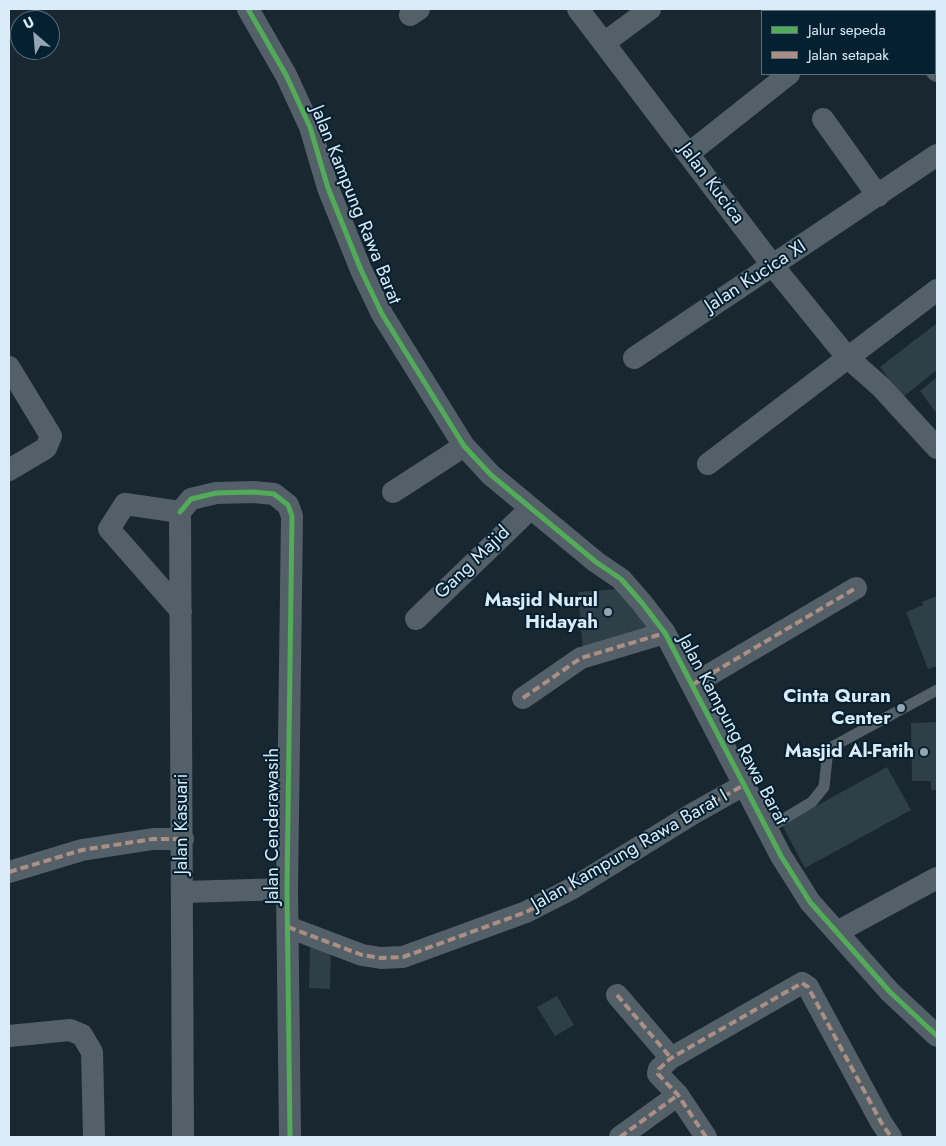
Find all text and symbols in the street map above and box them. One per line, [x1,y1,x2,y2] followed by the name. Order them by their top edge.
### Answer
[10,10,60,60] north arrow
[761,10,936,75] legend
[20,11,38,34] text: U
[808,19,886,41] text: Jalur sepeda
[808,44,889,66] text: Jalan setapak
[305,102,405,308] street label: Jalan Kampung Rawa Barat
[673,139,749,229] street label: Jalan Kucica
[701,236,811,318] street label: Jalan Kucica XI
[431,522,515,604] street label: Gang Majid
[484,590,598,634] place label: Masjid Nurul Hidayah
[602,606,614,618] marker: Masjid Nurul Hidayah
[672,631,792,829] street label: Jalan Kampung Rawa Barat
[783,686,891,730] place label: Cinta Quran Center
[895,702,907,714] marker: Cinta Quran Center
[785,741,914,763] place label: Masjid Al-Fatih
[918,746,930,758] marker: Masjid Al-Fatih
[262,748,284,904] street label: Jalan Cenderawasih
[171,774,193,874] street label: Jalan Kasuari
[528,785,732,917] street label: Jalan Kampung Rawa Barat I

